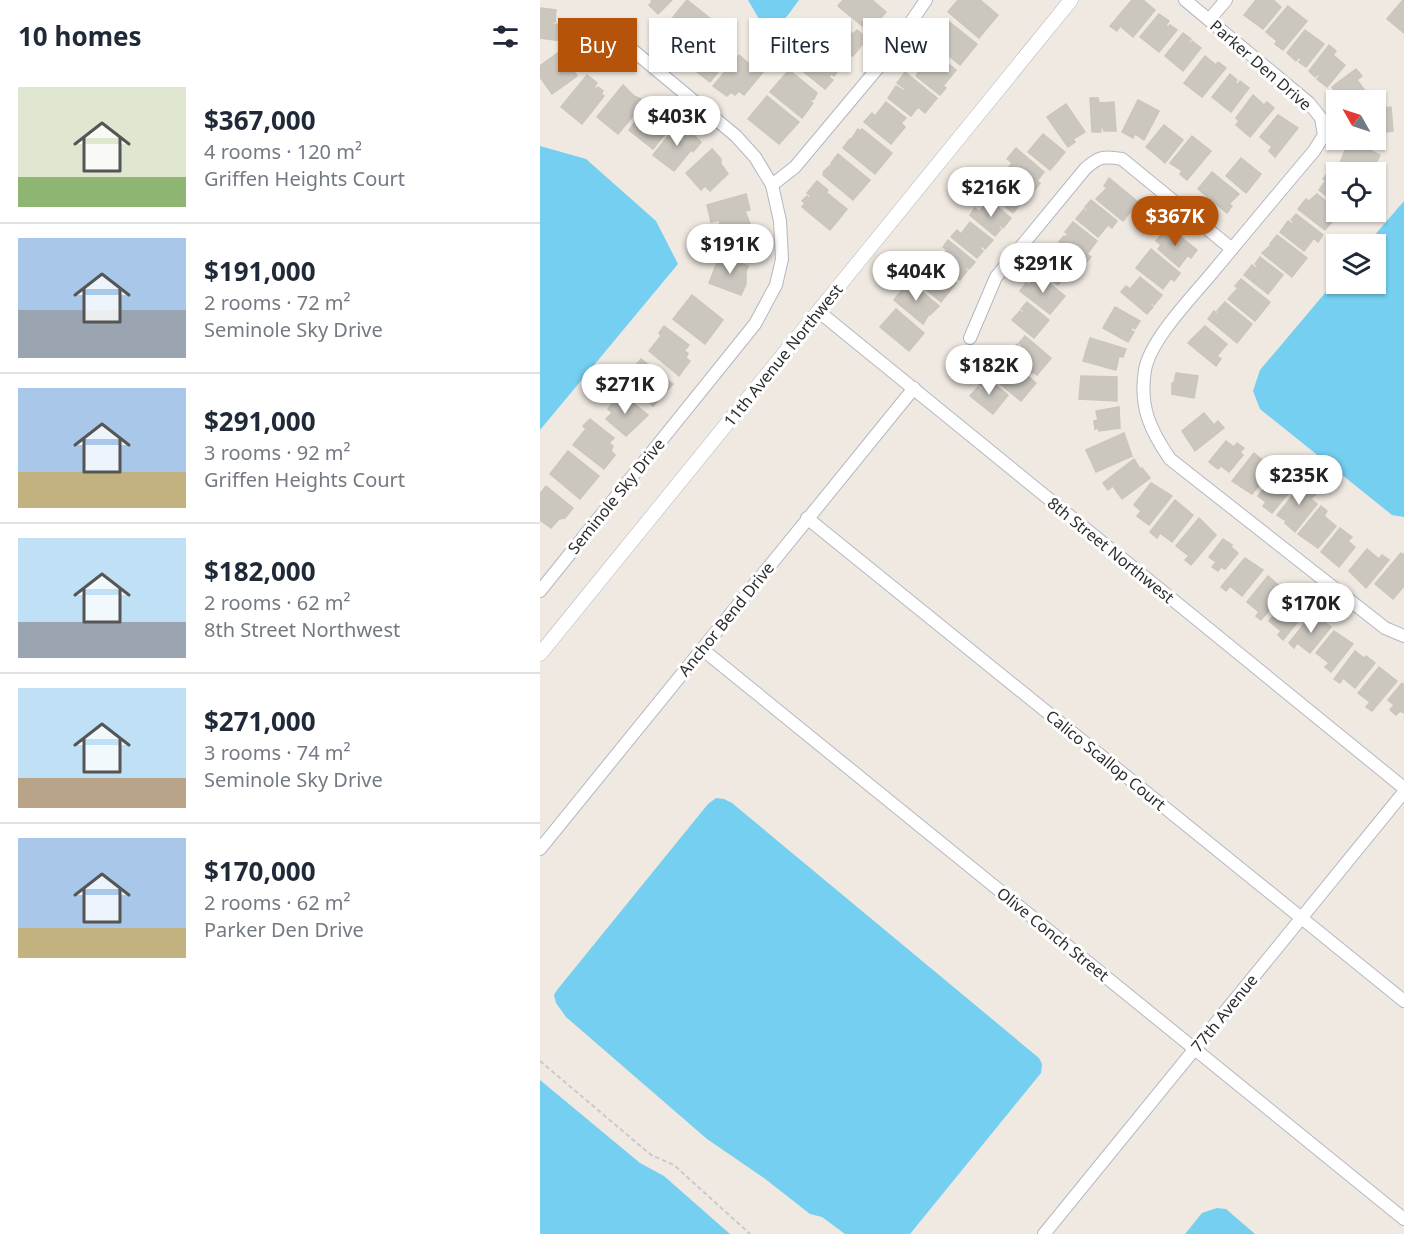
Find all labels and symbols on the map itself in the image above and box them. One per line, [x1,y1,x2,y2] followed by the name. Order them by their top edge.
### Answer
[1206,15,1316,115] street label: Parker Den Drive
[1326,90,1386,150] north arrow
[635,96,719,147] pin: $403K
[949,167,1033,218] pin: $216K
[1133,196,1217,247] pin: $367K
[688,224,772,275] pin: $191K
[1001,243,1085,294] pin: $291K
[874,251,958,302] pin: $404K
[719,279,848,431] street label: 11th Avenue Northwest
[947,345,1031,396] pin: $182K
[583,364,667,415] pin: $271K
[562,434,670,558] street label: Seminole Sky Drive
[1257,455,1341,506] pin: $235K
[1043,492,1179,608] street label: 8th Street Northwest
[673,557,779,681] street label: Anchor Bend Drive
[1269,583,1353,634] pin: $170K
[1041,705,1171,815] street label: Calico Scallop Court
[992,882,1114,986] street label: Olive Conch Street
[1186,969,1262,1057] street label: 77th Avenue

